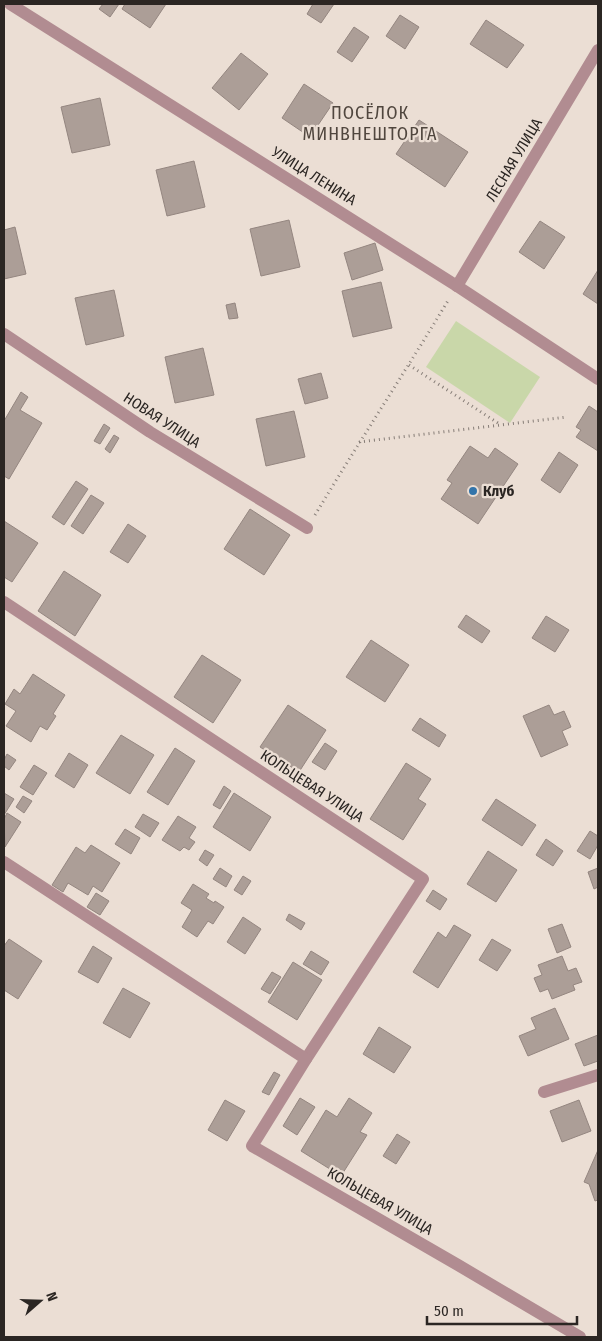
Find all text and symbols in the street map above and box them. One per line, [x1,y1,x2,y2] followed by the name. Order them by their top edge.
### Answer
[302,102,438,145] district label: ПОСЁЛОК МИНВНЕШТОРГА
[482,115,546,205] street label: ЛЕСНАЯ УЛИЦА
[268,142,360,209] street label: УЛИЦА ЛЕНИНА
[120,388,204,452] street label: НОВАЯ УЛИЦА
[483,482,514,500] place label: Клуб
[467,485,479,497] marker: Клуб
[257,746,367,826] street label: КОЛЬЦЕВАЯ УЛИЦА
[324,1163,436,1239] street label: КОЛЬЦЕВАЯ УЛИЦА
[15,1276,65,1326] north arrow
[42,1290,61,1304] text: N
[427,1294,577,1326] scale bar
[434,1302,464,1320] text: 50 m

